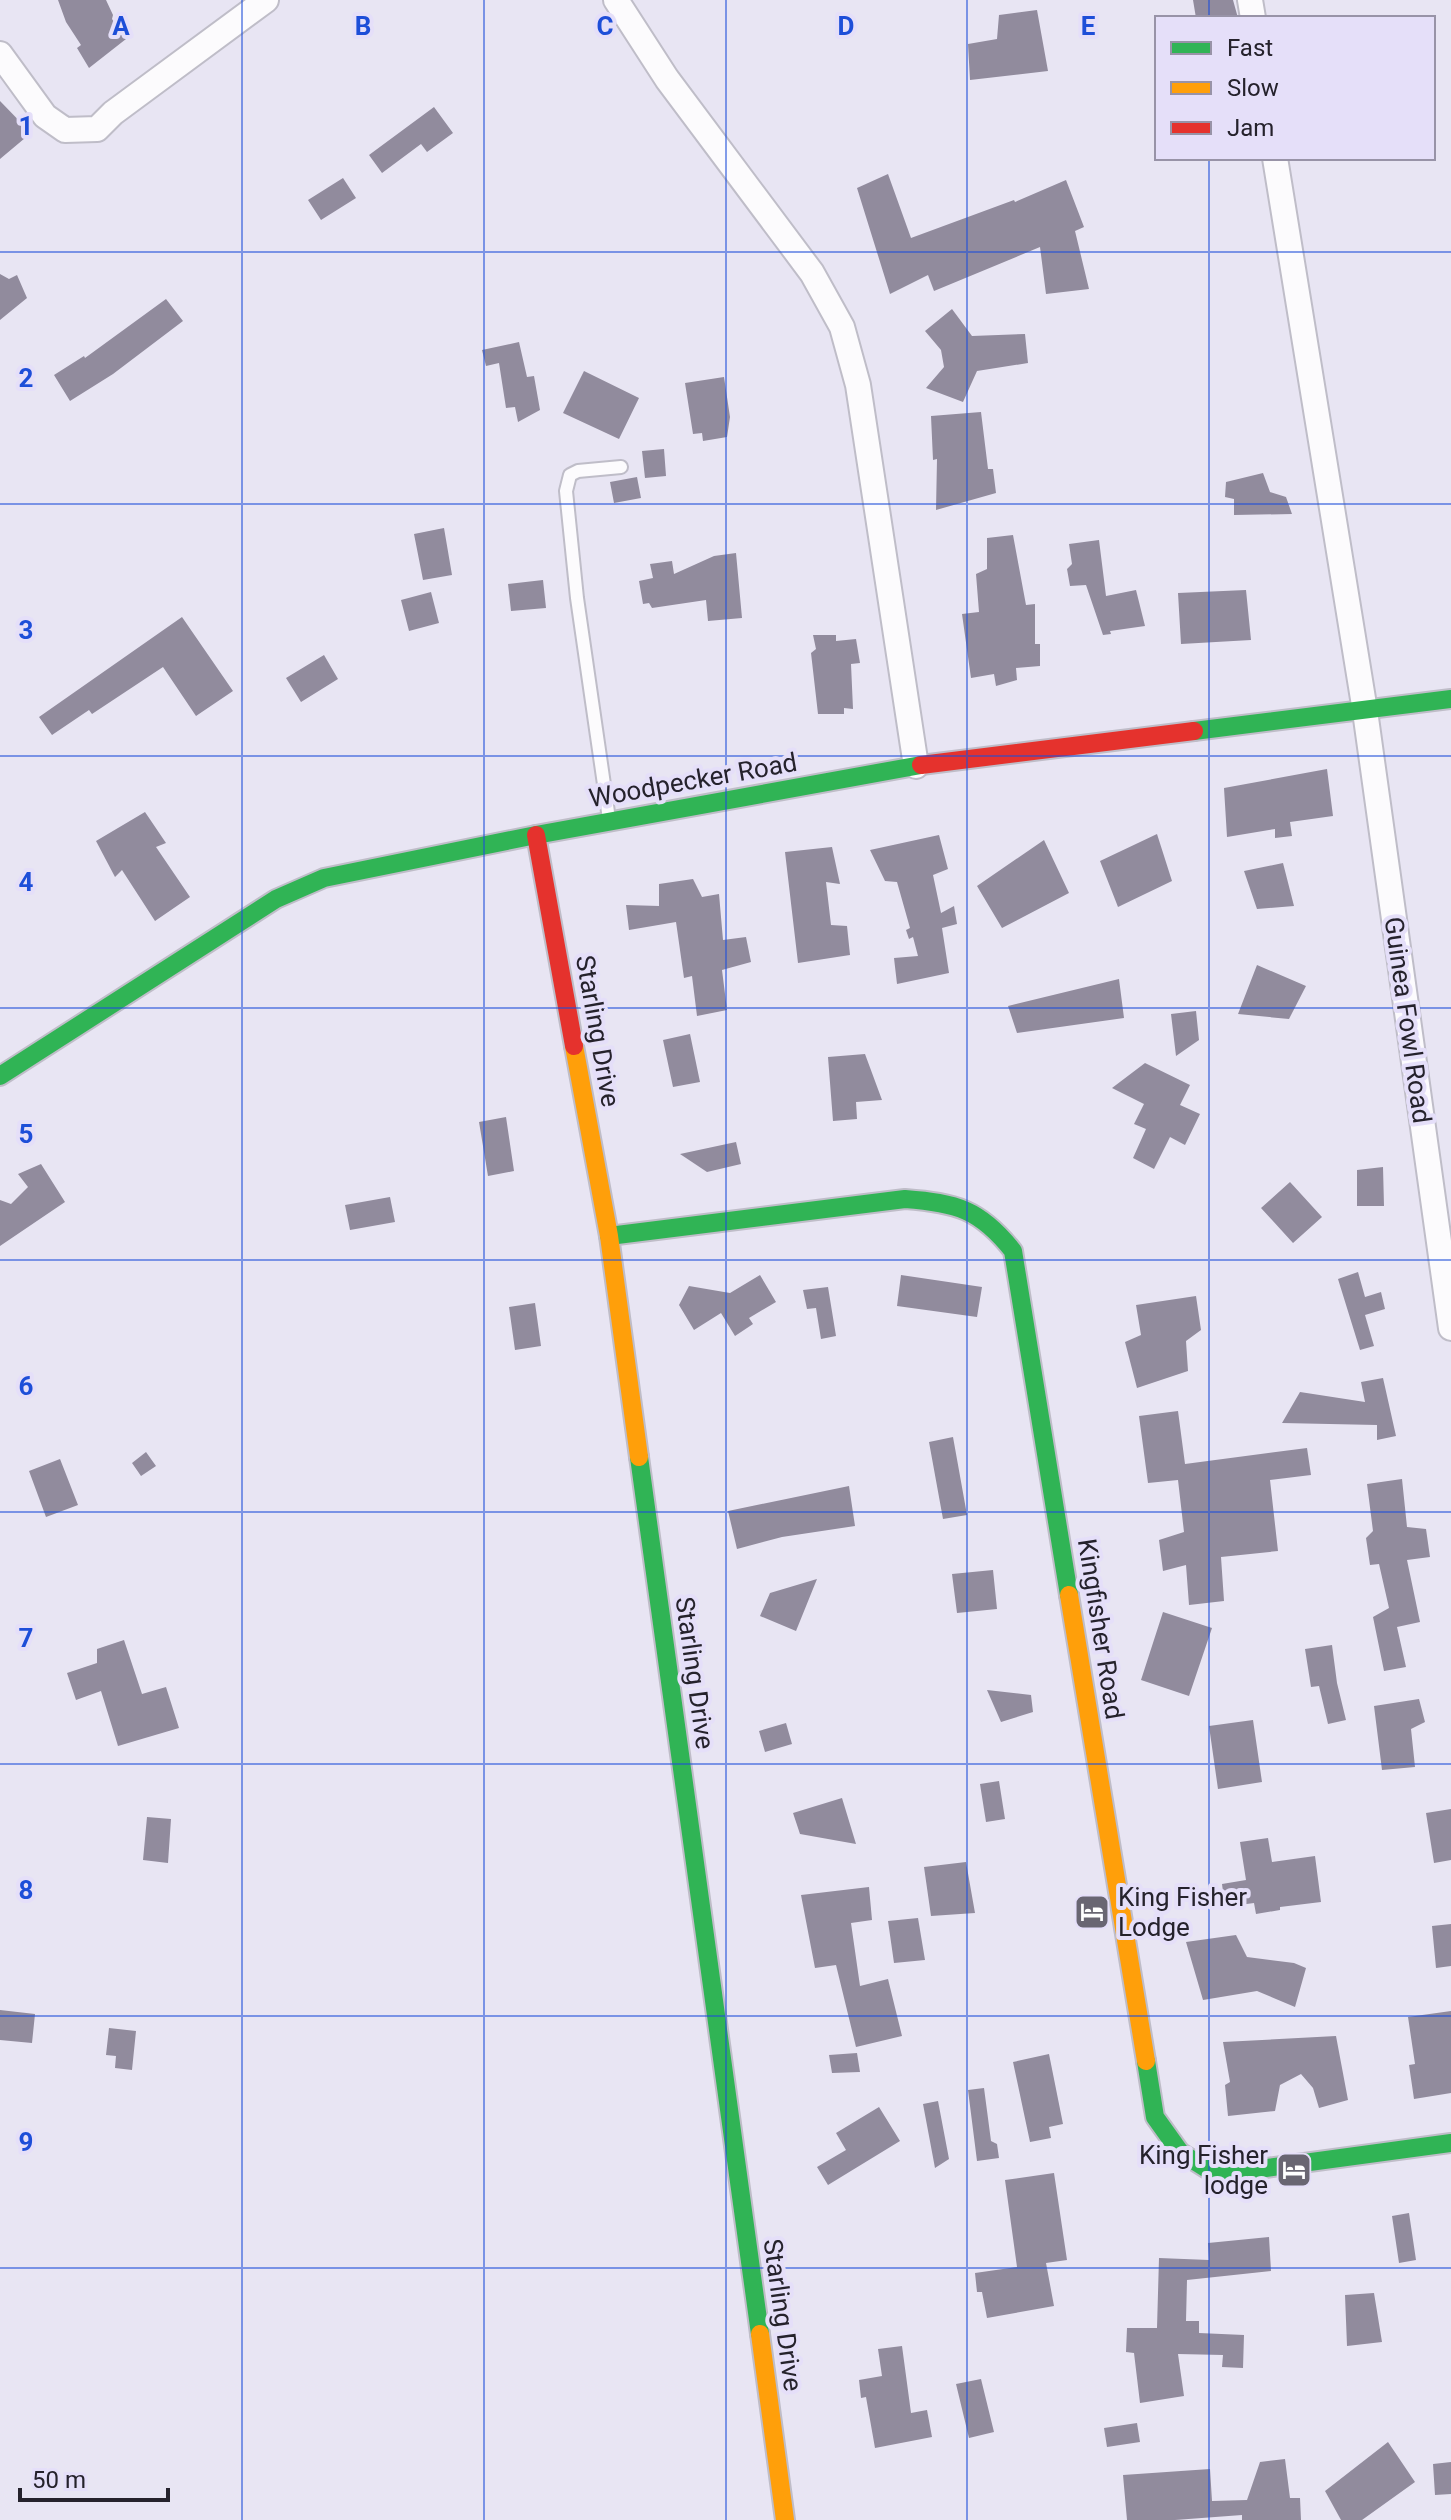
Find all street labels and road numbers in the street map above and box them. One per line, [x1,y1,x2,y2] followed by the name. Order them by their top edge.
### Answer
[587,747,799,813] street label: Woodpecker Road
[1379,915,1437,1125] street label: Guinea Fowl Road
[570,953,626,1109] street label: Starling Drive
[1072,1537,1130,1721] street label: Kingfisher Road
[669,1595,721,1751] street label: Starling Drive
[757,2237,809,2393] street label: Starling Drive

